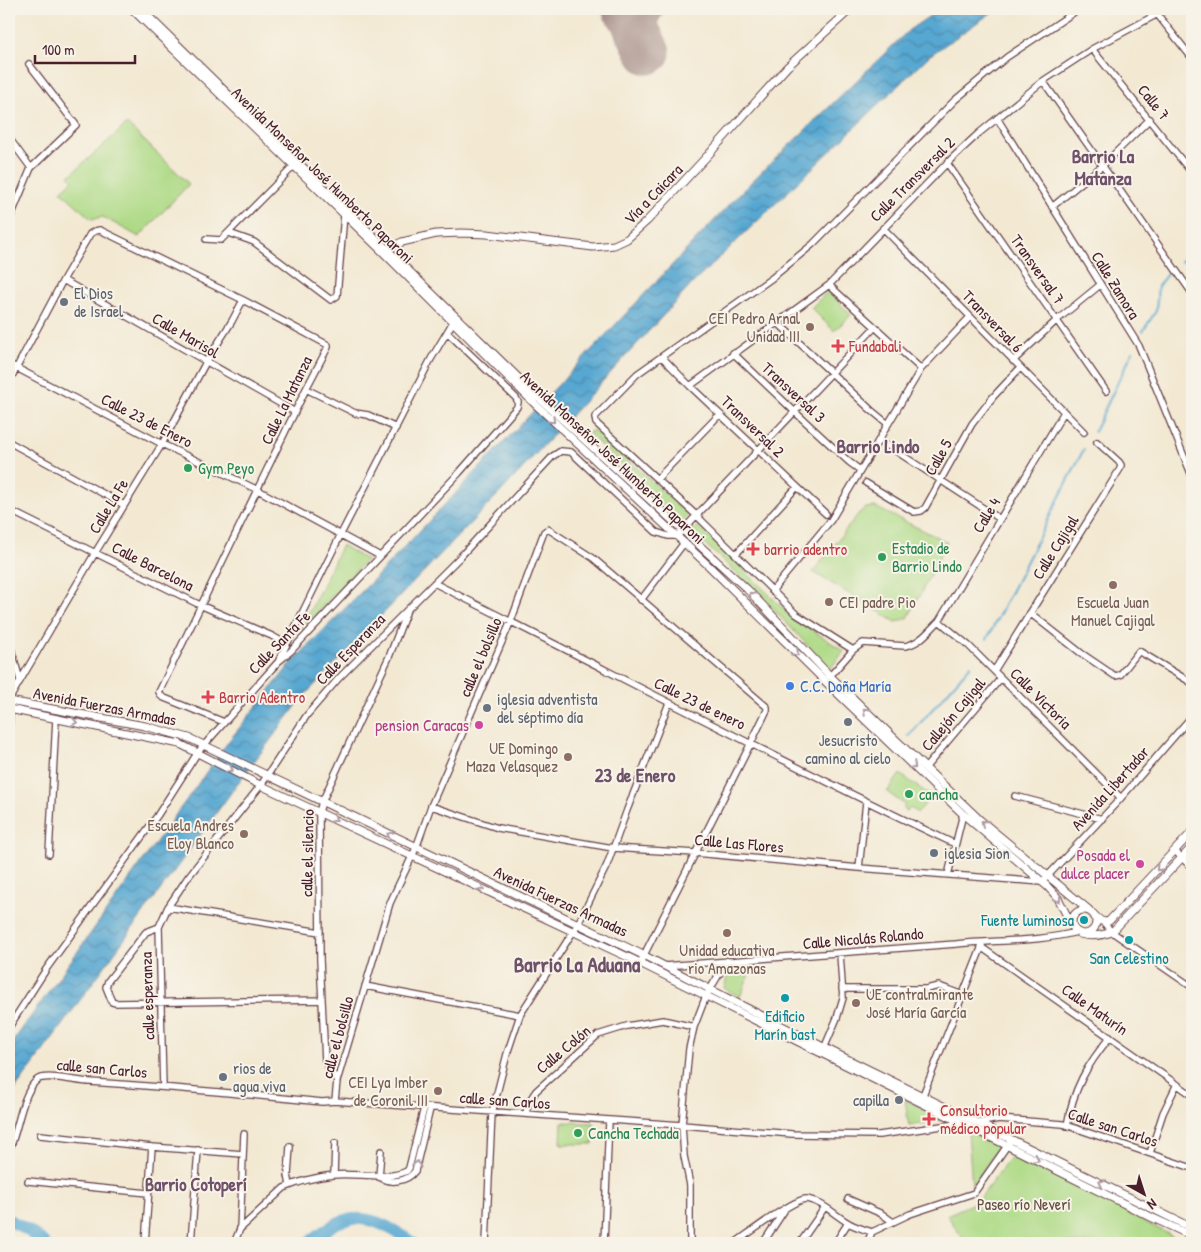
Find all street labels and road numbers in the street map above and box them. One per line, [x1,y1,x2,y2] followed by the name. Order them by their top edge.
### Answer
[1133,80,1175,124] street label: Calle 7
[227,82,419,268] street label: Avenida Monseñor José Humberto Paparoni
[865,131,960,226] street label: Calle Transversal 2
[619,159,687,229] street label: Vía a Caicara
[1006,230,1070,308] street label: Transversal 7
[1086,247,1146,323] street label: Calle Zamora
[958,285,1028,357] street label: Transversal 6
[148,307,224,363] street label: Calle Marisol
[255,352,317,448] street label: Calle La Matanza
[757,357,831,427] street label: Transversal 3
[516,365,710,549] street label: Avenida Monseñor José Humberto Paparoni
[98,388,197,453] street label: Calle 23 de Enero
[717,390,790,462] street label: Transversal 2
[919,435,957,479] street label: Calle 5
[83,474,133,537] street label: Calle La Fe
[967,493,1005,537] street label: Calle 4
[1027,510,1084,583] street label: Calle Cajigal
[108,536,198,596] street label: Calle Barcelona
[243,605,315,679] street label: Calle Santa Fe
[310,609,390,689] street label: Calle Esperanza
[453,613,507,700] street label: calle el bolsillo
[1005,662,1077,734] street label: Calle Victoria
[651,671,750,735] street label: Calle 23 de enero
[916,672,991,755] street label: Callejón Cajigal
[32,681,178,731] street label: Avenida Fuerzas Armadas
[1066,741,1154,835] street label: Avenida Libertador
[295,808,319,897] street label: calle el silencio
[693,828,785,858] street label: Calle Las Flores
[491,860,631,942] street label: Avenida Fuerzas Armadas
[802,922,925,954] street label: Calle Nicolás Rolando
[134,952,160,1040] street label: calle esperanza
[1057,978,1133,1040] street label: Calle Maturín
[315,993,359,1080] street label: calle el bolsillo
[531,1020,595,1078] street label: Calle Colón
[56,1053,148,1083] street label: calle san Carlos
[459,1086,551,1114] street label: calle san Carlos
[1065,1102,1161,1152] street label: Calle san Carlos

